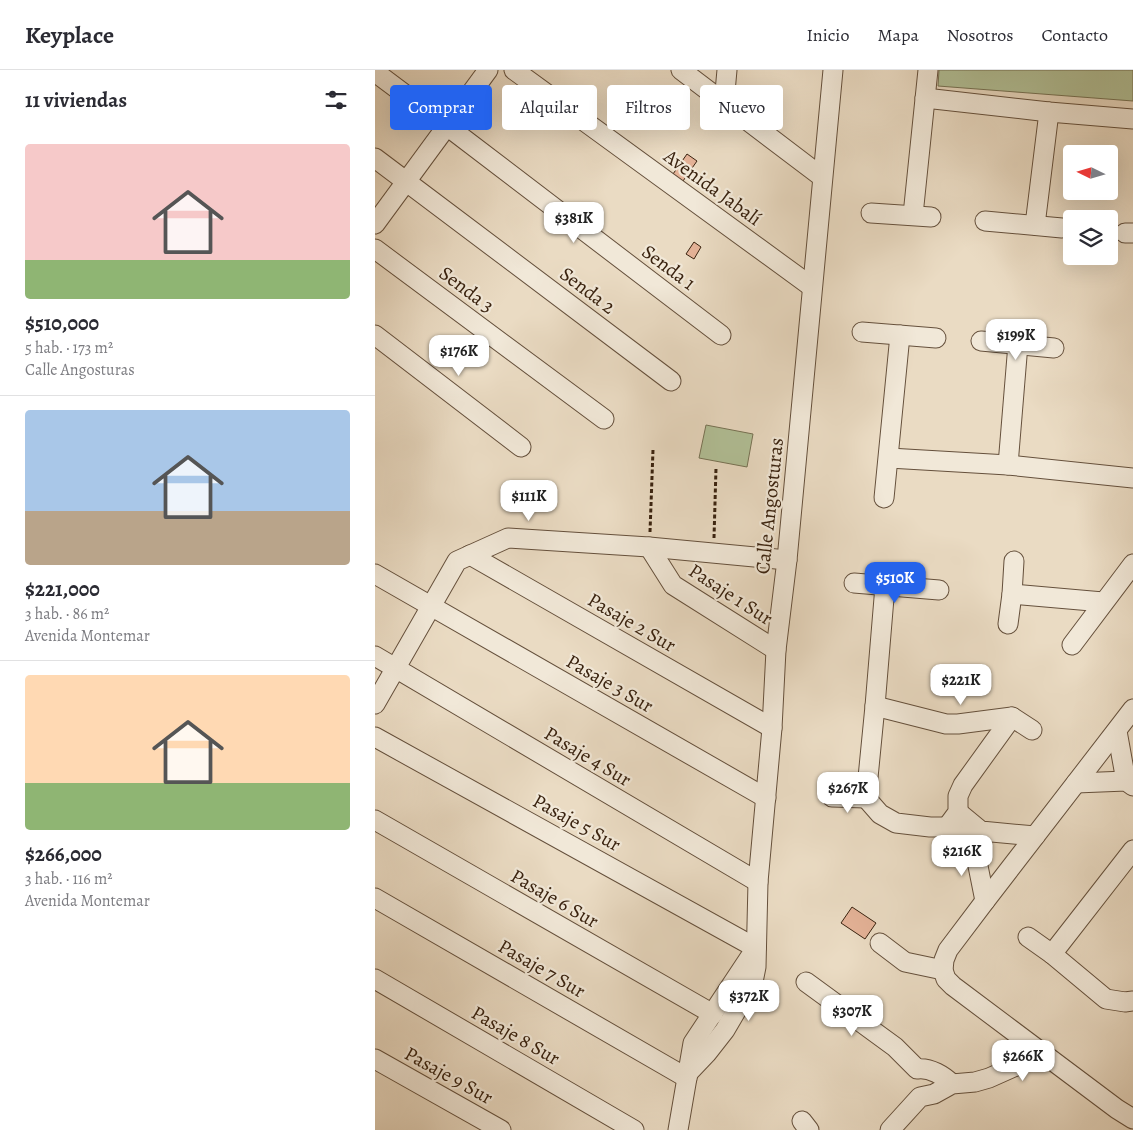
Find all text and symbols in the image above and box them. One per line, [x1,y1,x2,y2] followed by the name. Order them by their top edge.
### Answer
[25,19,114,51] text: Keyplace
[806,23,849,47] text: Inicio
[877,23,919,47] text: Mapa
[947,23,1013,47] text: Nosotros
[1041,23,1108,47] text: Contacto
[390,85,492,130] chip: Comprar
[502,85,597,130] chip: Alquilar
[607,85,690,130] chip: Filtros
[700,85,783,130] chip: Nuevo
[25,86,127,114] text: 11 viviendas
[322,86,350,114] icon: filters
[658,142,767,232] street label: Avenida Jabalí
[1063,145,1117,200] north arrow
[1063,145,1118,265] map controls
[143,177,233,267] icon: home
[539,202,609,244] pin: $381K
[555,207,593,229] text: $381K
[1063,210,1118,265] button: layers
[636,238,701,297] street label: Senda 1
[434,260,500,319] street label: Senda 3
[554,260,622,321] street label: Senda 2
[25,309,99,337] text: $510,000
[981,318,1051,361] pin: $199K
[997,324,1035,346] text: $199K
[424,334,494,377] pin: $176K
[25,337,113,359] text: 5 hab. · 173 m²
[440,340,478,362] text: $176K
[25,359,135,381] text: Calle Angosturas
[749,437,790,576] street label: Calle Angosturas
[143,442,233,532] icon: home
[494,480,564,522] pin: $111K
[511,485,547,507] text: $111K
[683,557,778,632] street label: Pasaje 1 Sur
[860,562,930,604] pin: $510K
[876,567,914,589] text: $510K
[25,575,100,603] text: $221,000
[583,586,681,659] street label: Pasaje 2 Sur
[25,603,109,625] text: 3 hab. · 86 m²
[25,625,150,647] text: Avenida Montemar
[561,648,659,719] street label: Pasaje 3 Sur
[926,664,996,706] pin: $221K
[941,669,981,691] text: $221K
[143,707,233,797] icon: home
[539,720,637,793] street label: Pasaje 4 Sur
[813,772,883,814] pin: $267K
[828,777,868,799] text: $267K
[528,787,626,858] street label: Pasaje 5 Sur
[927,834,997,877] pin: $216K
[25,840,102,868] text: $266,000
[943,840,981,862] text: $216K
[506,862,604,935] street label: Pasaje 6 Sur
[25,868,112,890] text: 3 hab. · 116 m²
[25,890,150,912] text: Avenida Montemar
[493,933,591,1004] street label: Pasaje 7 Sur
[714,980,784,1022] pin: $372K
[729,985,769,1007] text: $372K
[817,994,887,1037] pin: $307K
[467,999,565,1072] street label: Pasaje 8 Sur
[832,1000,872,1022] text: $307K
[400,1040,498,1111] street label: Pasaje 9 Sur
[988,1040,1058,1082] pin: $266K
[1003,1045,1043,1067] text: $266K

